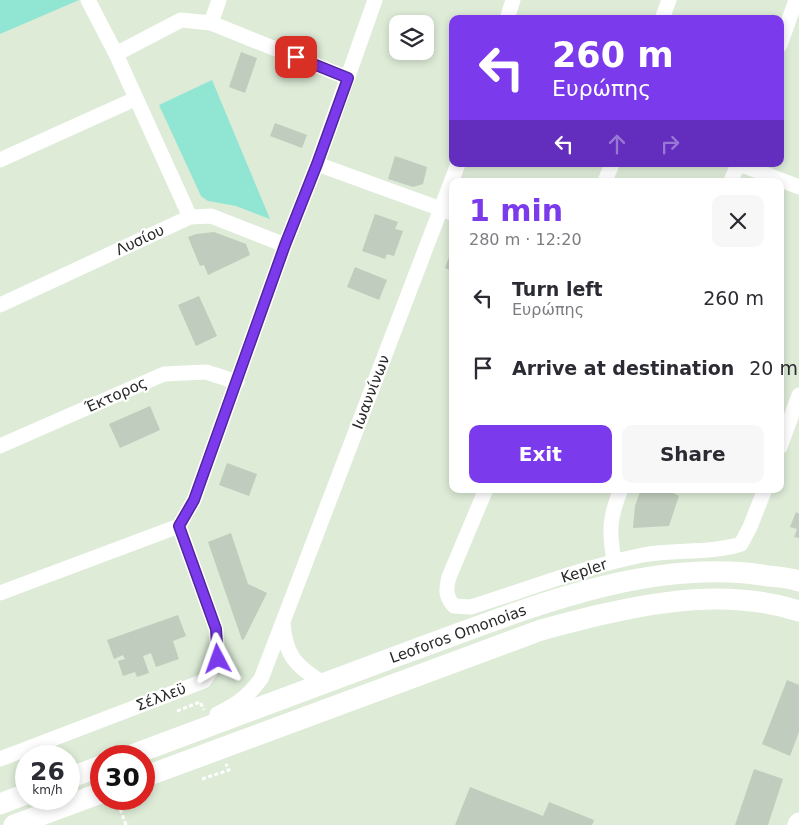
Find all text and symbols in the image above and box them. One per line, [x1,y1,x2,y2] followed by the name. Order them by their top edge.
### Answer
[389,15,434,60] map controls
[389,15,434,60] button: layers
[469,35,534,100] icon: left
[552,35,674,75] text: 260 m
[275,36,317,78] pin
[282,43,310,71] icon: arrive
[552,76,651,101] text: Ευρώπης
[550,130,578,158] icon: left
[603,130,631,158] icon: ahead
[656,130,684,158] icon: right
[469,193,563,228] text: 1 min
[712,195,764,247] button: close
[113,221,167,259] street label: Λυσίου
[469,230,582,249] text: 280 m · 12:20
[512,278,603,300] text: Turn left
[469,284,497,312] icon: left
[703,287,764,309] text: 260 m
[512,300,584,319] text: Ευρώπης
[349,352,393,432] street label: Ιωαννίνων
[469,354,497,382] icon: arrive
[512,357,734,379] text: Arrive at destination
[749,357,798,379] text: 20 m
[81,373,150,417] street label: Έκτορος
[469,425,612,483] button: Exit
[622,425,764,483] button: Share
[559,555,610,587] street label: Kepler
[387,601,529,667] street label: Leoforos Omonoias
[191,632,243,684] position arrow
[133,679,189,715] street label: Σέλλεϋ
[90,745,155,810] speed limit sign: 30
[30,757,65,786] text: 26
[32,783,63,797] text: km/h

